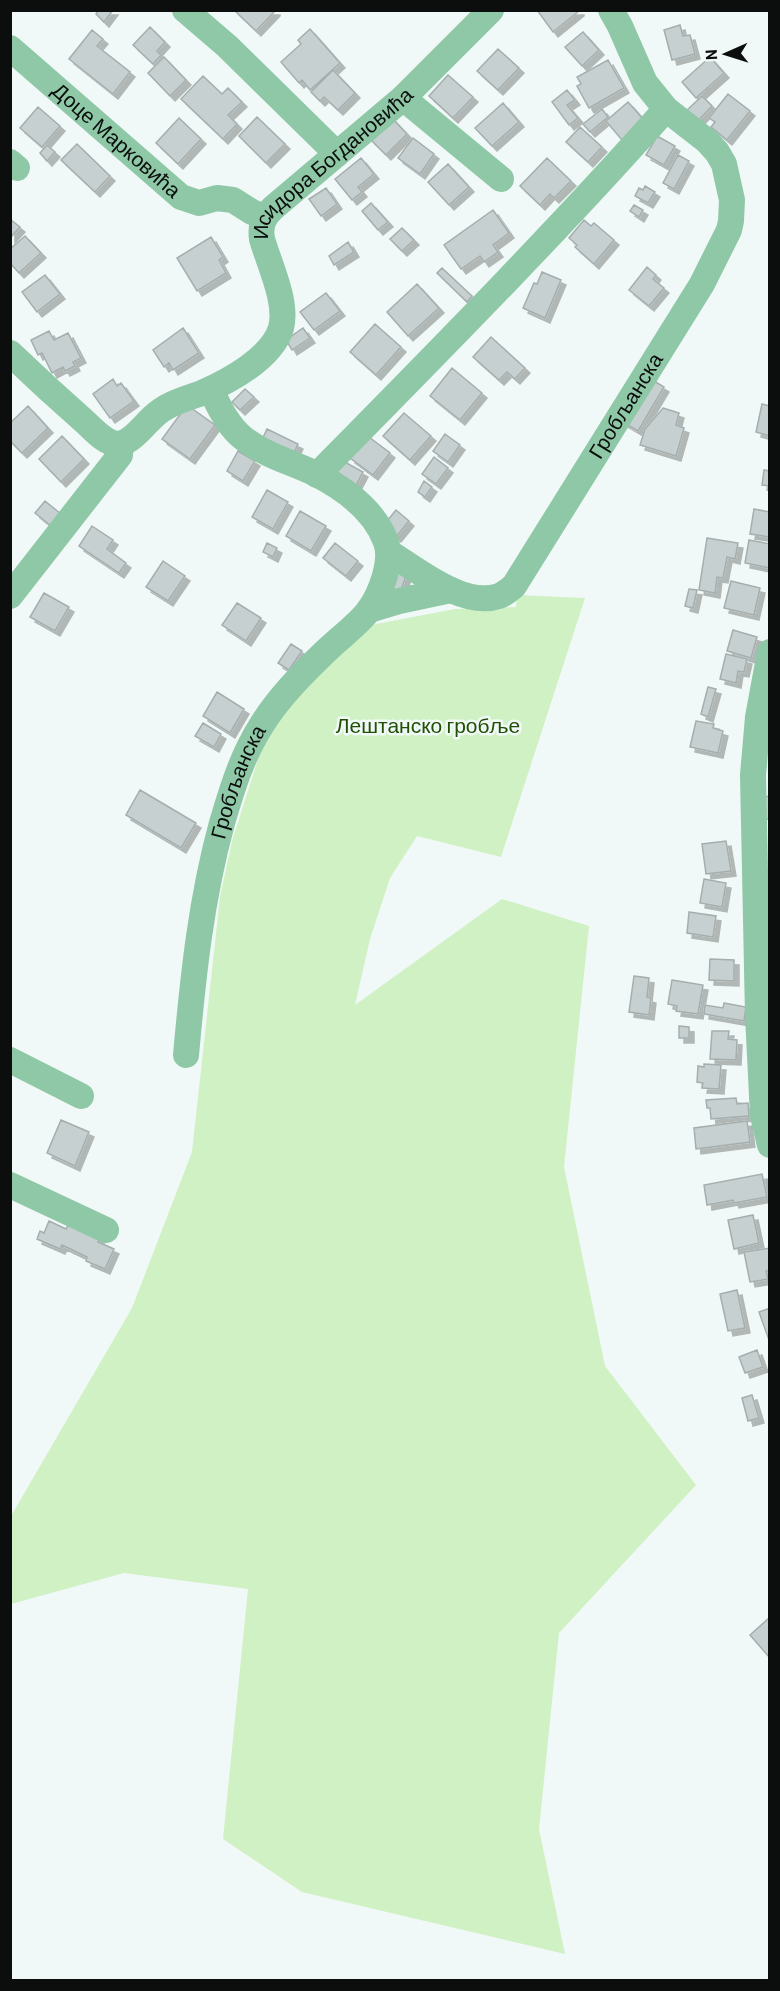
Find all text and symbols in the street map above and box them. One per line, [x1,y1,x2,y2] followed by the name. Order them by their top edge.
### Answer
[696,24,756,84] north arrow
[701,49,720,61] text: N
[48,77,187,202] street label: Доце Марковића
[247,81,418,239] street label: Исидора Богдановића
[582,348,667,463] street label: Гробљанска
[336,712,520,737] park label: Лештанско гробље
[204,720,270,841] street label: Гробљанска

